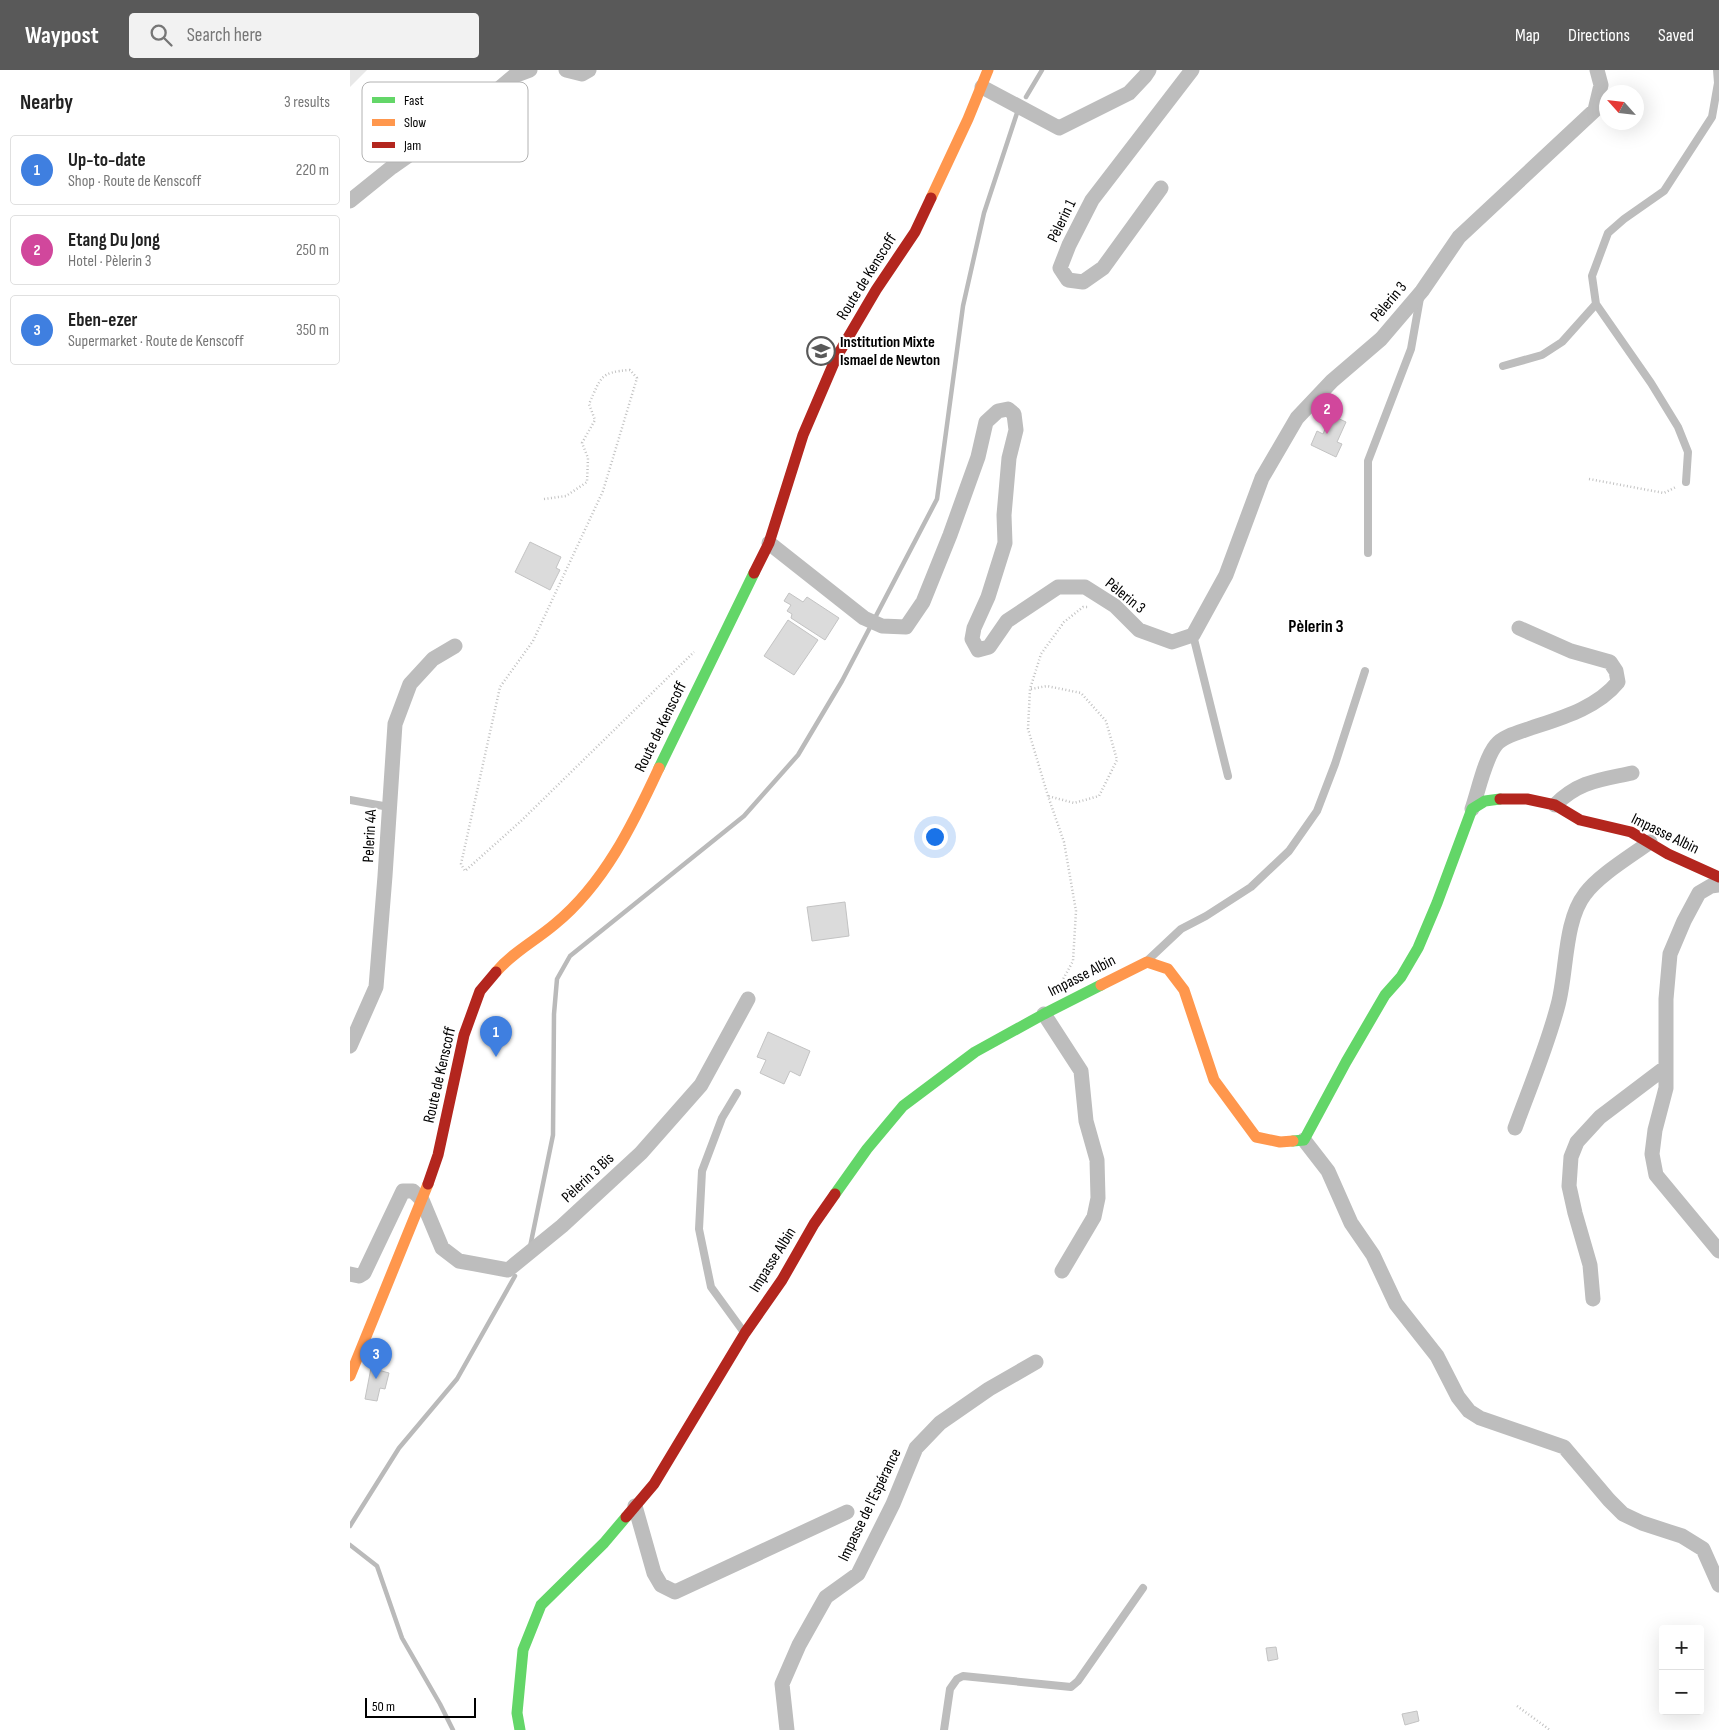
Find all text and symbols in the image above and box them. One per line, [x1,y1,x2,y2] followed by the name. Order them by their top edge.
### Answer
[129,13,479,58] search box
[25,21,99,50] text: Waypost
[147,21,175,49] icon: search
[187,24,262,47] text: Search here
[1515,25,1540,46] text: Map
[1568,25,1630,46] text: Directions
[1658,25,1694,46] text: Saved
[362,82,528,162] legend
[1599,85,1644,130] north arrow
[20,90,73,115] text: Nearby
[404,92,424,109] text: Fast
[284,93,330,112] text: 3 results
[404,114,426,131] text: Slow
[403,137,421,154] text: Jam
[68,149,146,172] text: Up-to-date
[34,161,40,180] text: 1
[296,161,329,180] text: 220 m
[68,172,201,191] text: Shop · Route de Kenscoff
[1044,196,1081,245] street label: Pèlerin 1
[68,229,160,252] text: Etang Du Jong
[833,230,901,324] street label: Route de Kenscoff
[33,241,41,260] text: 2
[296,241,329,260] text: 250 m
[68,252,151,271] text: Hotel · Pèlerin 3
[1367,278,1411,326] street label: Pèlerin 3
[68,309,137,332] text: Eben-ezer
[33,321,41,340] text: 3
[296,321,329,340] text: 350 m
[68,332,244,351] text: Supermarket · Route de Kenscoff
[840,333,940,370] place label: Institution Mixte Ismael de Newton
[806,336,836,366] school or university icon: Institution Mixte Ismael de Newton
[1311,393,1343,434] pin: 2
[1101,574,1149,618] street label: Pèlerin 3
[1288,616,1344,637] district label: Pèlerin 3
[631,678,691,775] street label: Route de Kenscoff
[359,809,381,863] street label: Pelerin 4A
[1628,809,1702,859] street label: Impasse Albin
[922,824,948,850] your location
[1045,951,1119,1001] street label: Impasse Albin
[480,1016,512,1057] pin: 1
[420,1024,460,1125] street label: Route de Kenscoff
[558,1149,618,1207] street label: Pèlerin 3 Bis
[746,1224,800,1296] street label: Impasse Albin
[360,1338,392,1379] pin: 3
[834,1445,906,1565] street label: Impasse de l'Espérance
[1659,1625,1704,1715] map controls
[1659,1625,1704,1670] button: +
[1659,1670,1704,1715] button: −
[365,1695,476,1718] scale bar
[372,1698,395,1715] text: 50 m

